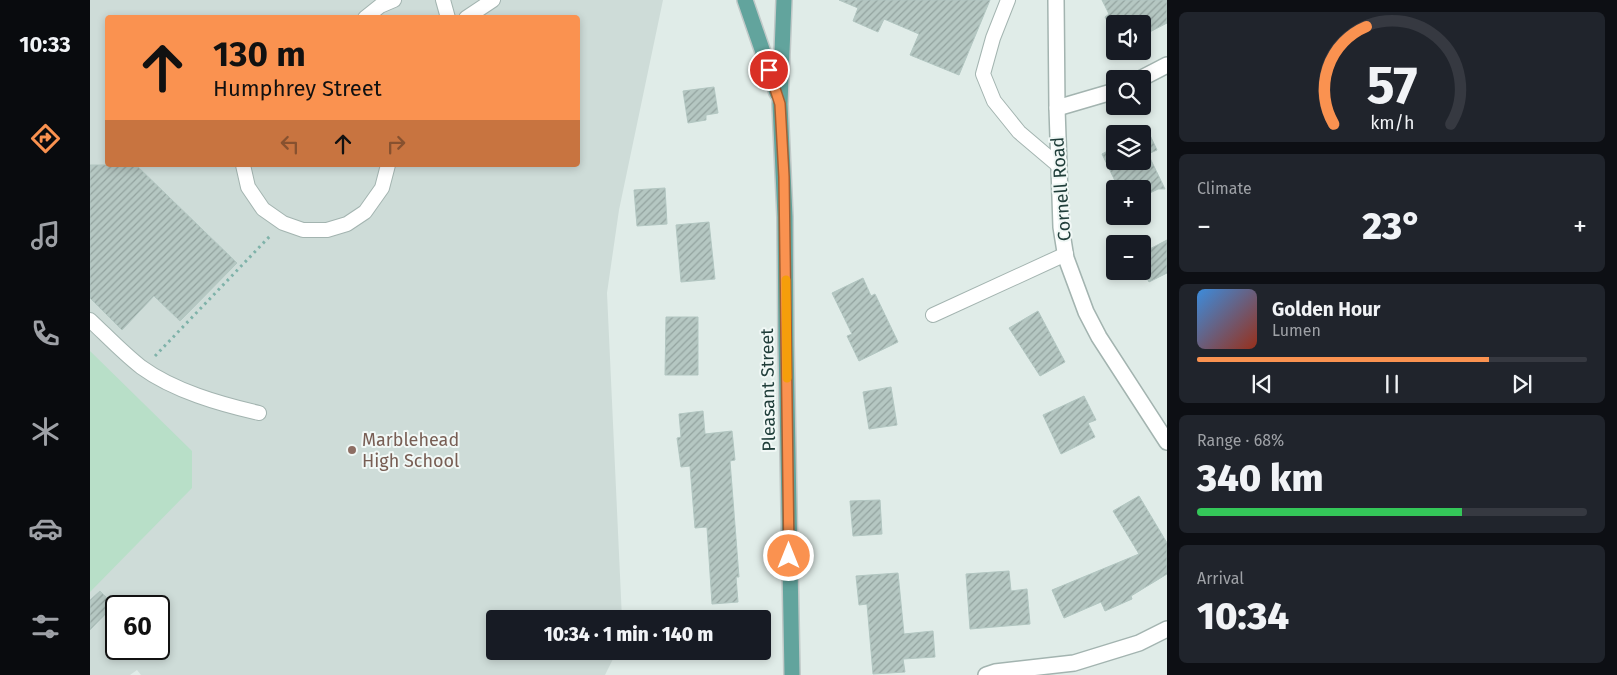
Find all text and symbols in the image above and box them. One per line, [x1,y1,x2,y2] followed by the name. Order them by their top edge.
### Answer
[1106,15,1151,280] map controls
[1106,15,1151,60] button: sound
[19,31,71,58] text: 10:33
[213,33,306,75] text: 130 m
[130,35,195,100] icon: ahead
[748,49,790,91] pin
[1367,54,1417,117] text: 57
[755,56,783,84] icon: arrive
[1106,70,1151,115] button: search
[213,75,382,102] text: Humphrey Street
[1370,112,1414,134] text: km/h
[28,121,63,156] icon: directions
[1106,125,1151,170] button: layers
[276,130,304,158] icon: left
[329,130,357,158] icon: ahead
[382,130,410,158] icon: right
[1046,136,1076,242] street label: Cornell Road
[1197,179,1252,198] text: Climate
[1106,180,1151,225] button: +
[1362,203,1422,249] text: 23°
[1197,210,1211,243] text: −
[1573,210,1587,243] text: +
[28,218,63,253] icon: music
[1106,235,1151,280] button: −
[1272,298,1381,321] text: Golden Hour
[28,316,63,351] icon: phone
[1272,321,1321,340] text: Lumen
[756,328,780,452] street label: Pleasant Street
[1248,370,1276,398] icon: previous
[1378,370,1406,398] icon: pause
[1508,370,1536,398] icon: next
[28,414,63,449] icon: climate
[362,429,459,472] place label: Marblehead High School
[1197,431,1284,450] text: Range · 68%
[346,444,358,456] marker: Marblehead High School
[1197,455,1323,501] text: 340 km
[28,511,63,546] icon: car
[762,529,814,581] position arrow
[1197,569,1244,588] text: Arrival
[1197,593,1289,639] text: 10:34
[105,595,170,660] speed limit sign: 60
[28,609,63,644] icon: filters
[544,623,713,646] text: 10:34 · 1 min · 140 m

